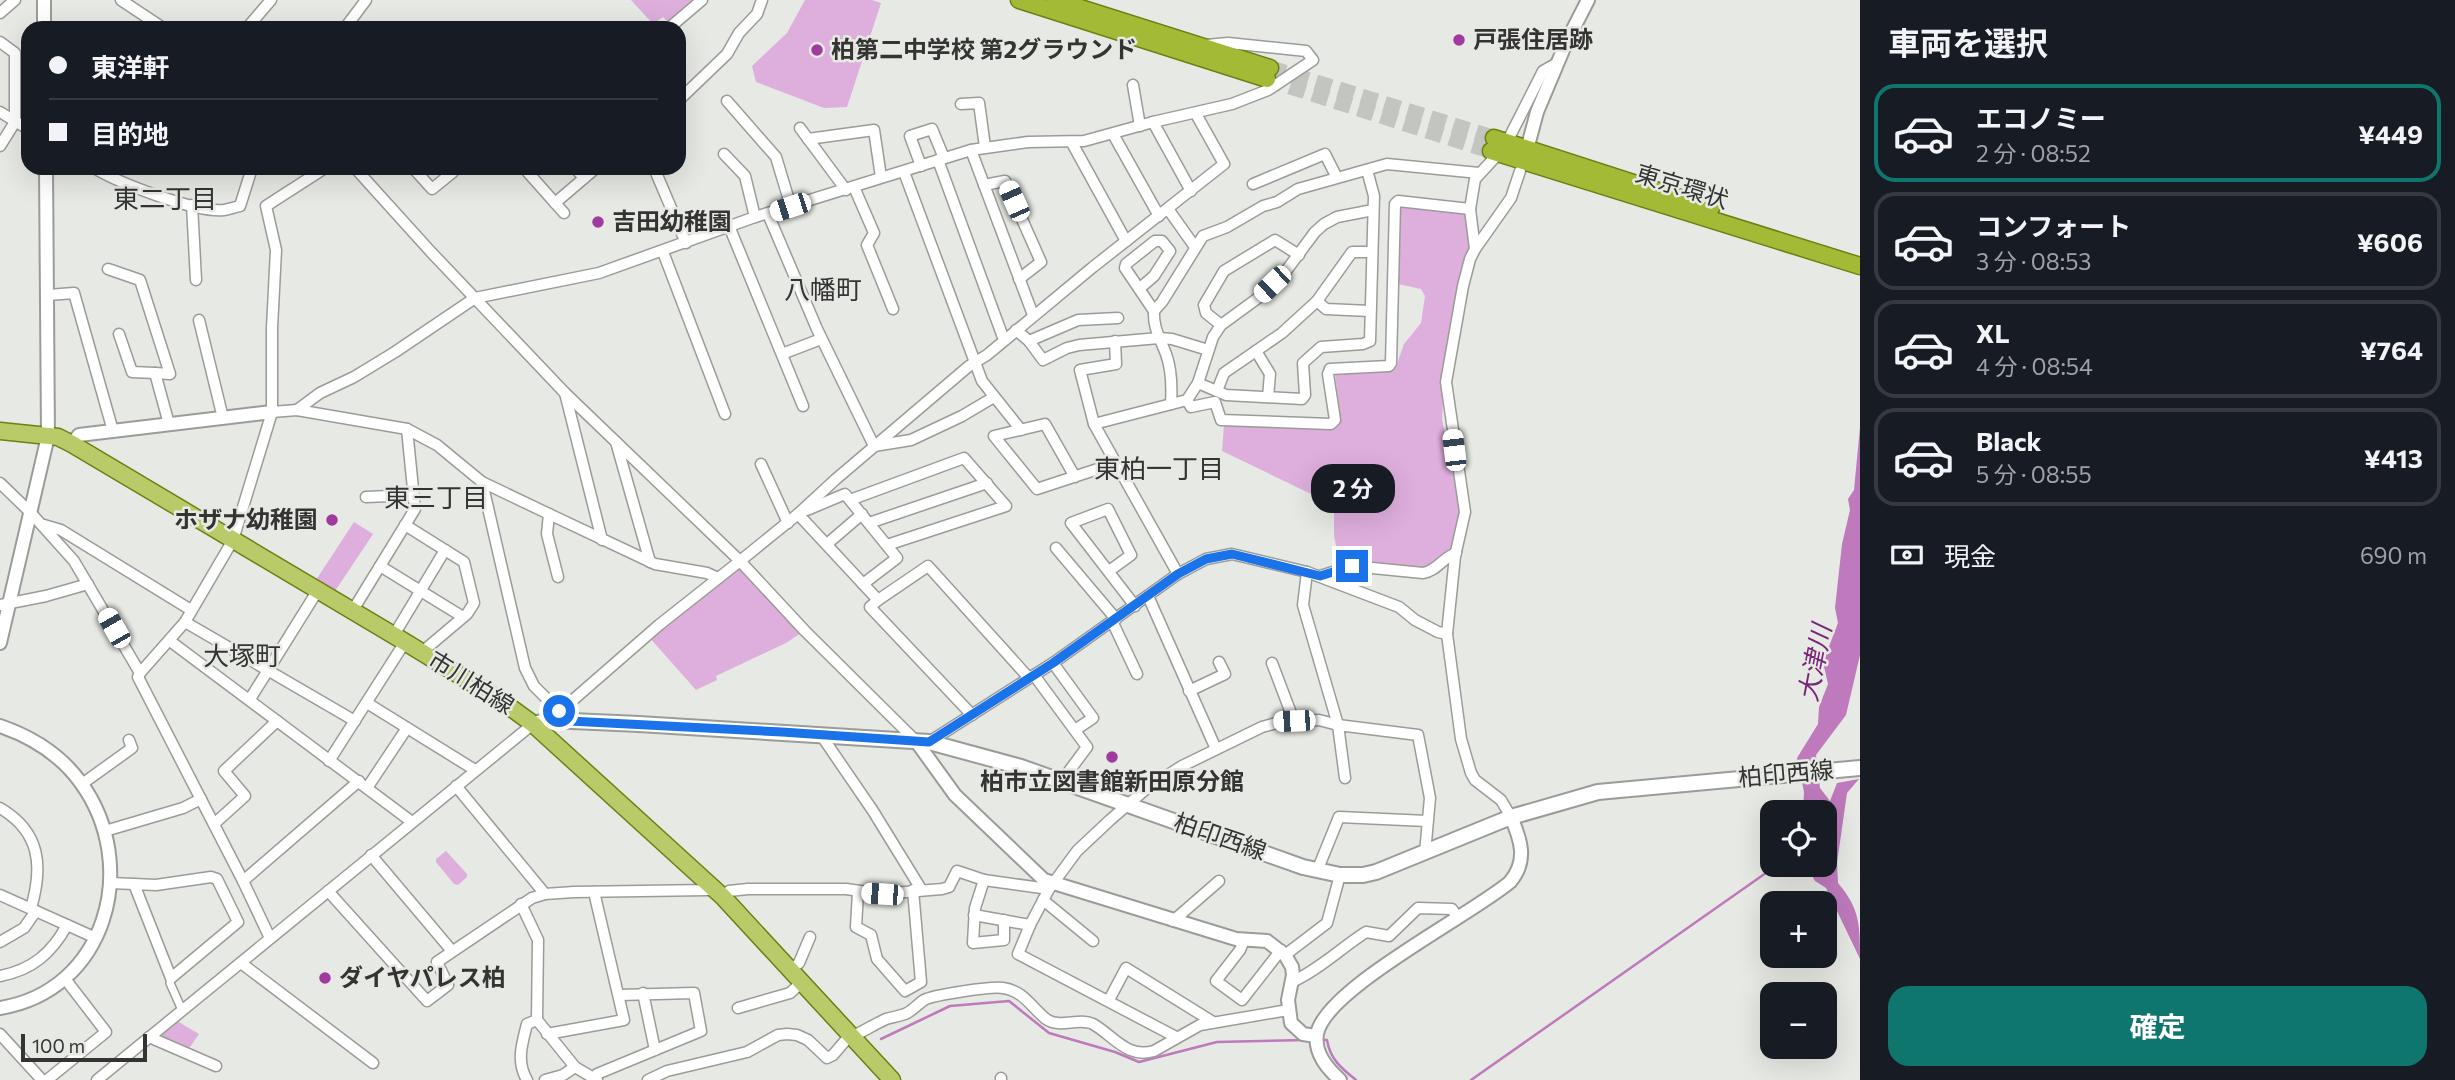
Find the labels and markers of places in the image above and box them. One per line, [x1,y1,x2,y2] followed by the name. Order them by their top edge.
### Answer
[1473,24,1593,53] place label: 戸張住居跡
[1451,32,1467,48] marker: 戸張住居跡
[831,34,1137,63] place label: 柏第二中学校 第2グラウンド
[809,42,825,58] marker: 柏第二中学校 第2グラウンド
[612,206,732,235] place label: 吉田幼稚園
[590,214,606,230] marker: 吉田幼稚園
[174,504,318,533] place label: ホザナ幼稚園
[324,512,340,528] marker: ホザナ幼稚園
[1104,749,1120,765] marker: 柏市立図書館新田原分館
[980,766,1244,795] place label: 柏市立図書館新田原分館
[339,962,506,991] place label: ダイヤパレス柏
[317,970,333,986] marker: ダイヤパレス柏

